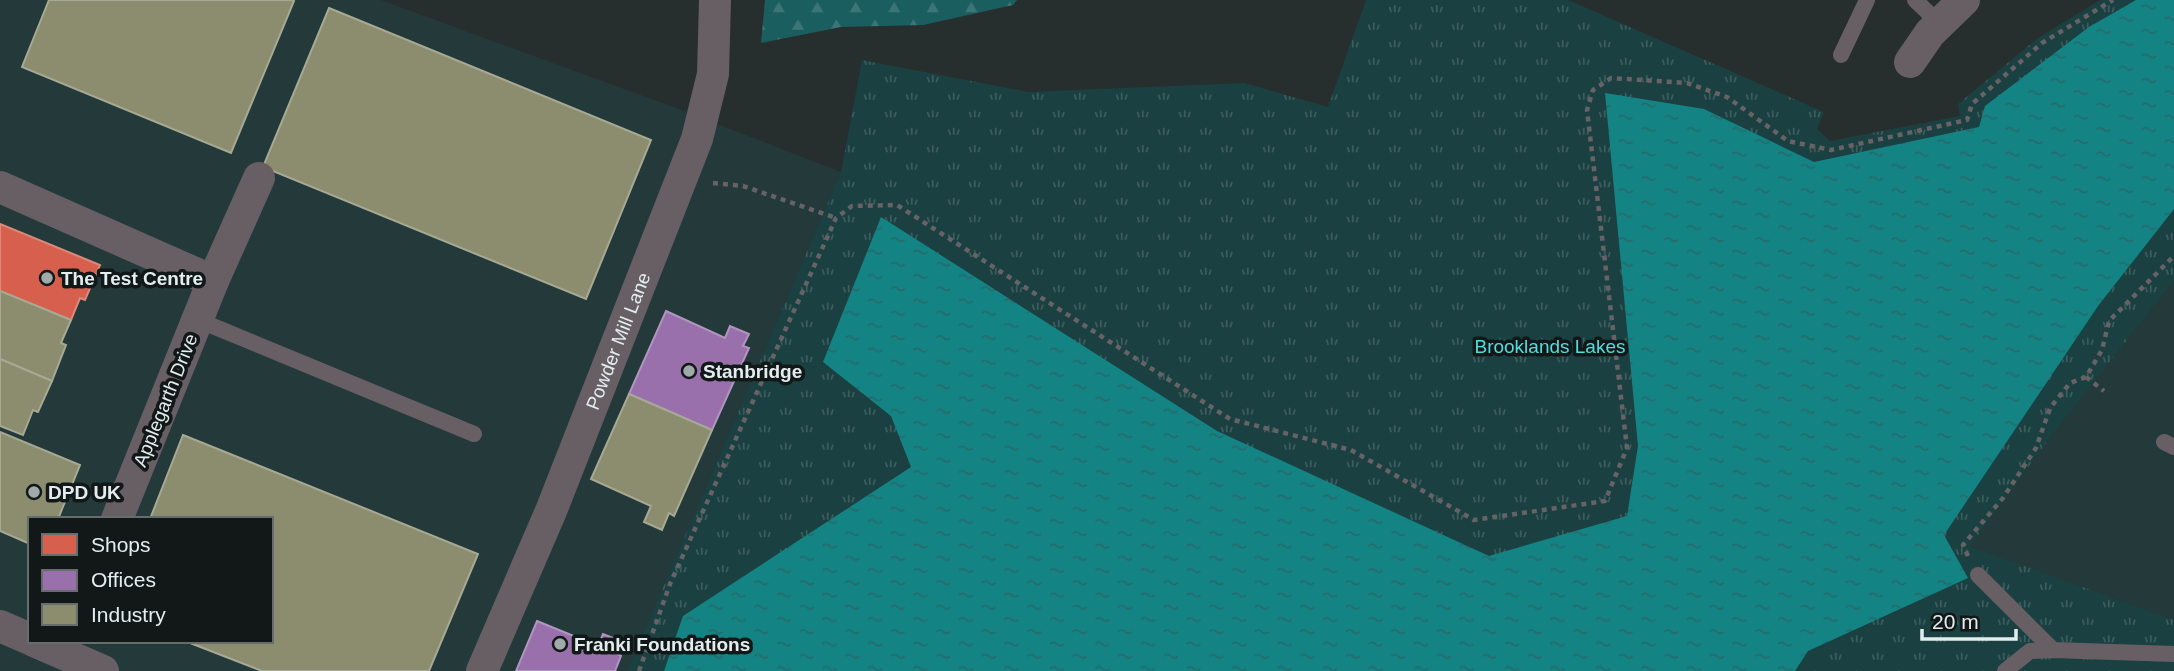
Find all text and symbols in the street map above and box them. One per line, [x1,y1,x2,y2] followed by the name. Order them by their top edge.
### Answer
[61,268,203,289] place label: The Test Centre
[582,269,655,413] street label: Powder Mill Lane
[39,270,55,286] marker: The Test Centre
[129,331,202,470] street label: Applegarth Drive
[1474,336,1626,357] park label: Brooklands Lakes
[703,361,802,382] place label: Stanbridge
[681,363,697,379] marker: Stanbridge
[48,482,121,503] place label: DPD UK
[26,484,42,500] marker: DPD UK
[28,517,273,643] legend
[91,533,151,556] text: Shops
[91,568,156,591] text: Offices
[1922,598,2016,642] scale bar
[91,603,166,626] text: Industry
[1932,610,1979,633] text: 20 m
[574,634,750,655] place label: Franki Foundations
[552,636,568,652] marker: Franki Foundations

